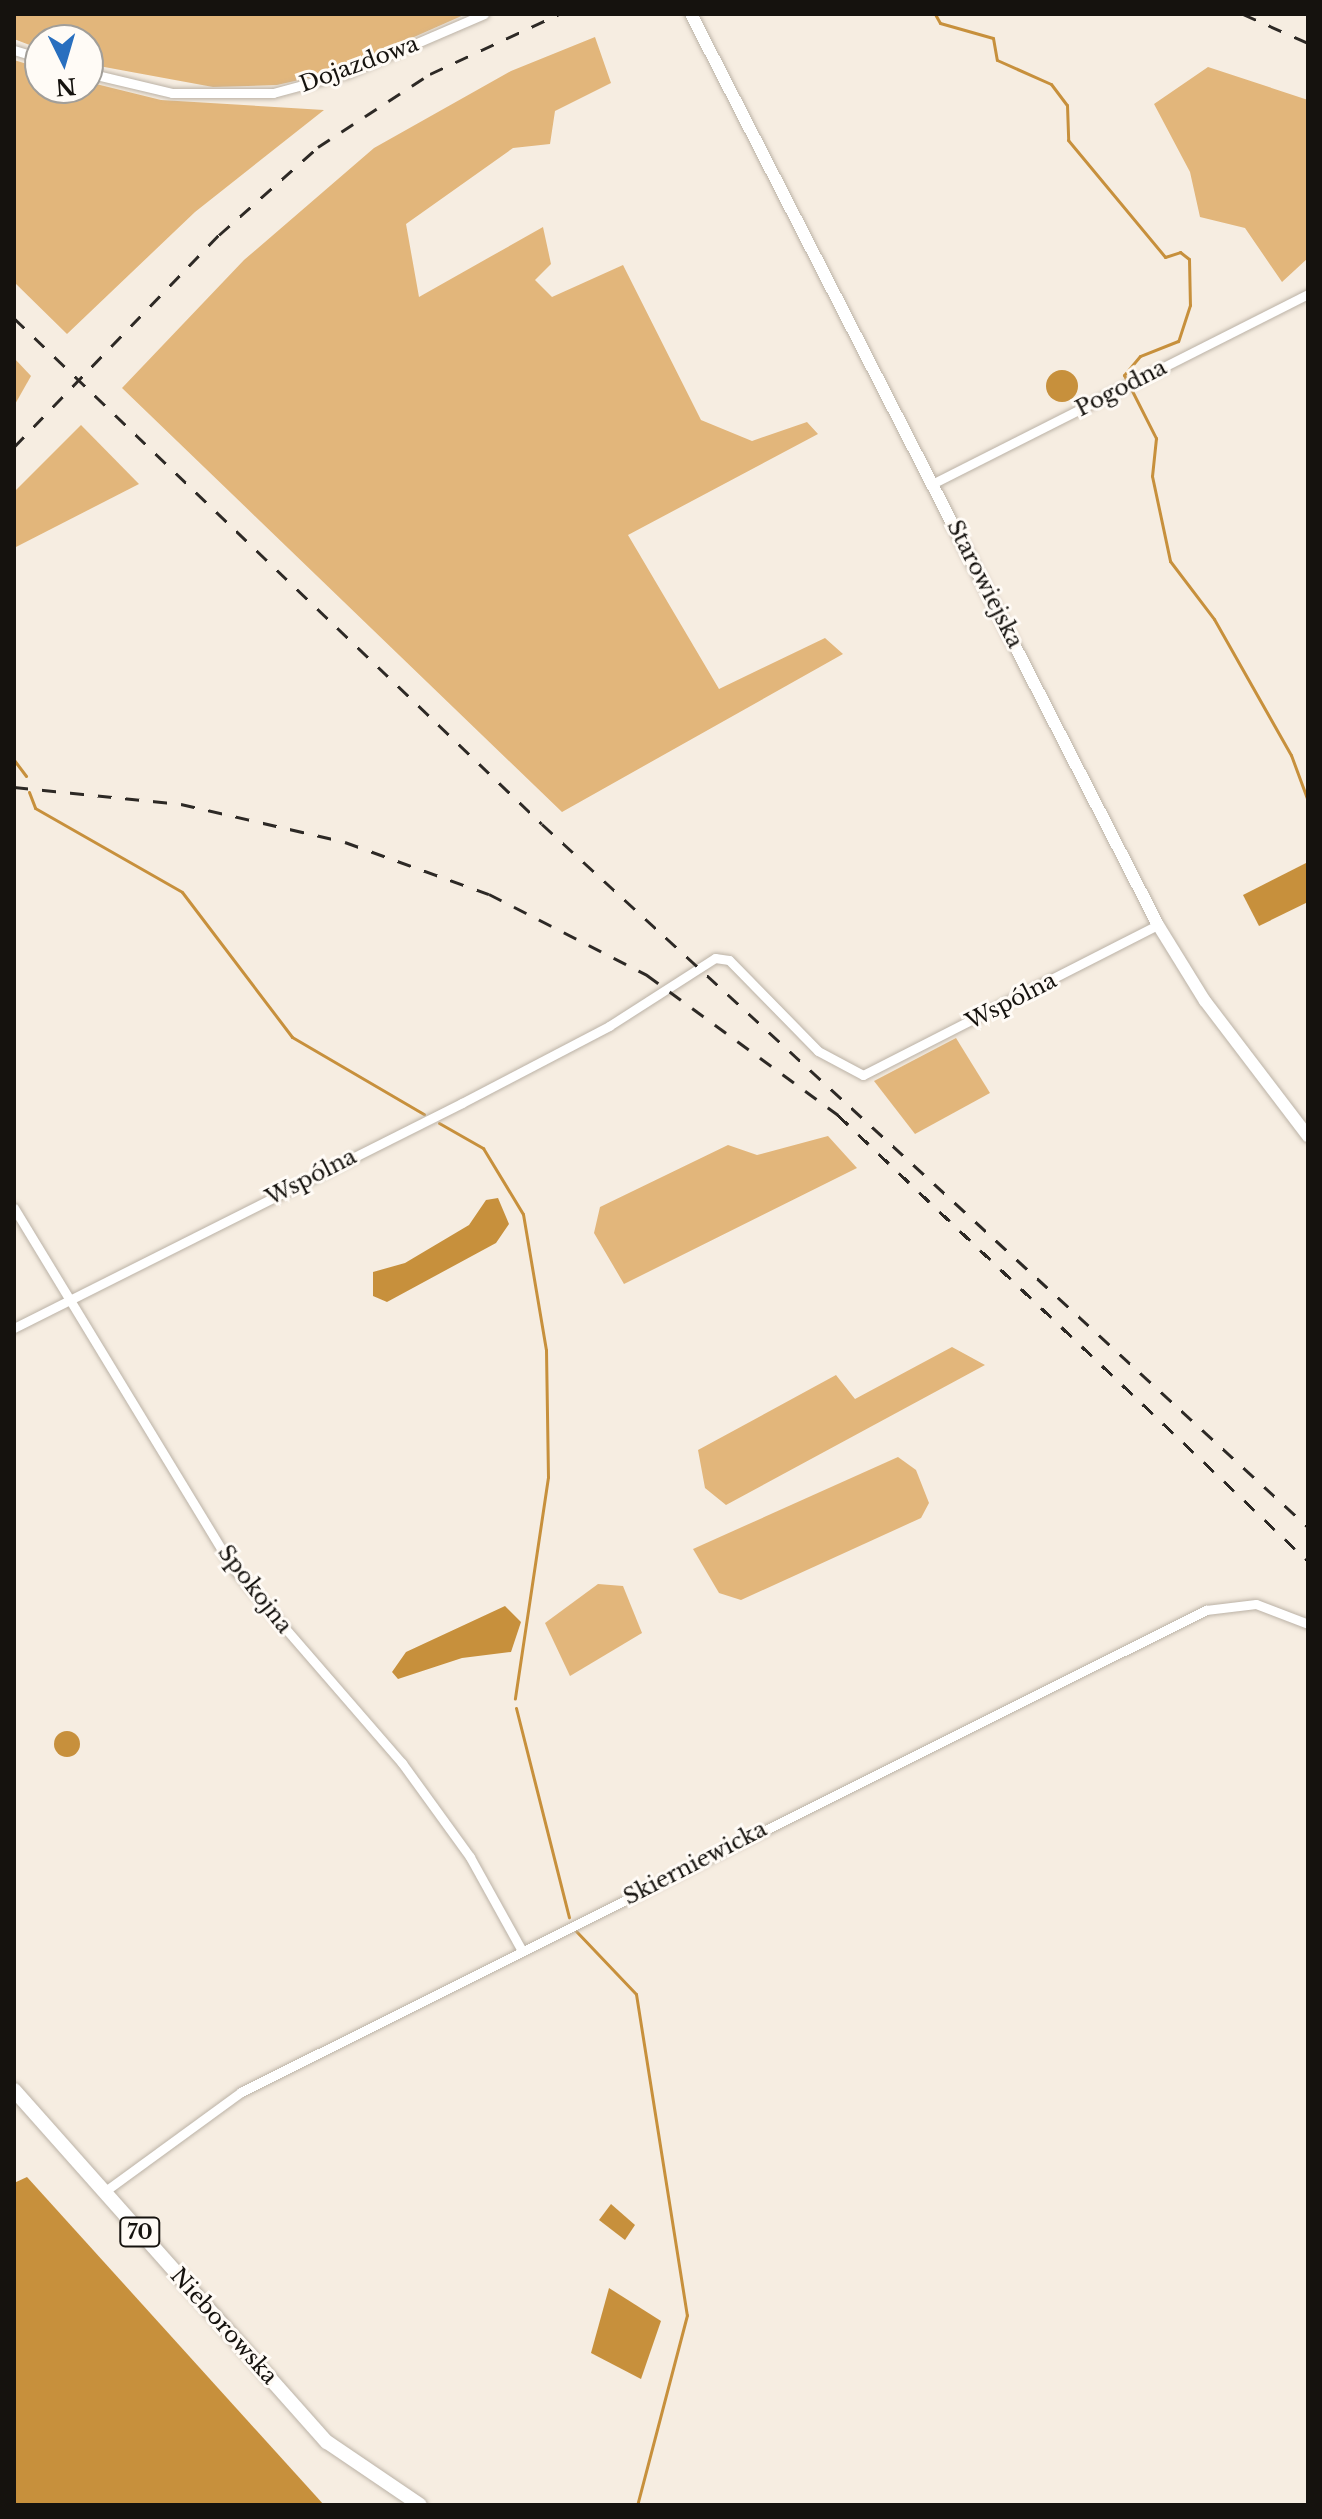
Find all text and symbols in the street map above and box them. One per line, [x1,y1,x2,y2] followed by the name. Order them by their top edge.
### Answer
[24,24,104,104] north arrow
[296,30,422,98] street label: Dojazdowa
[54,72,77,101] text: N
[1071,354,1171,422] street label: Pogodna
[941,516,1029,652] street label: Starowiejska
[961,967,1061,1035] street label: Wspólna
[261,1143,361,1211] street label: Wspólna
[212,1540,298,1638] street label: Spokojna
[619,1816,771,1910] street label: Skierniewicka
[118,2216,162,2248] road number: 70
[165,2263,283,2389] street label: Nieborowska

